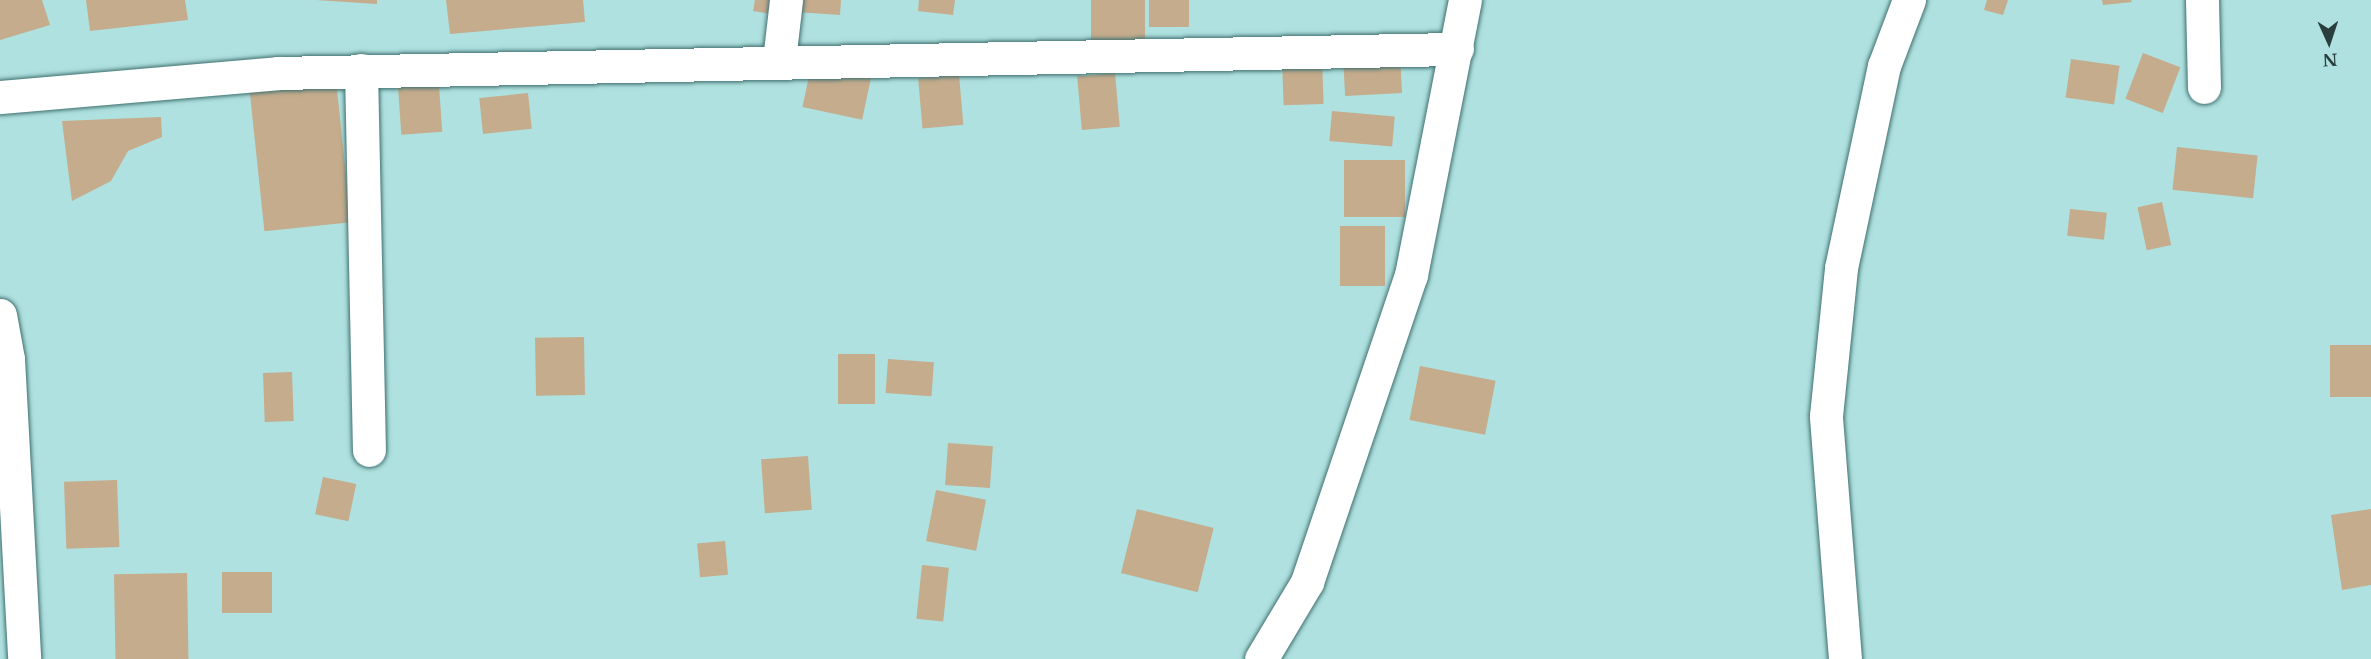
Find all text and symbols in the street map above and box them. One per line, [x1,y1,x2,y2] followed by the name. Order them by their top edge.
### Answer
[2299,12,2359,72] north arrow
[2322,50,2338,70] text: N

